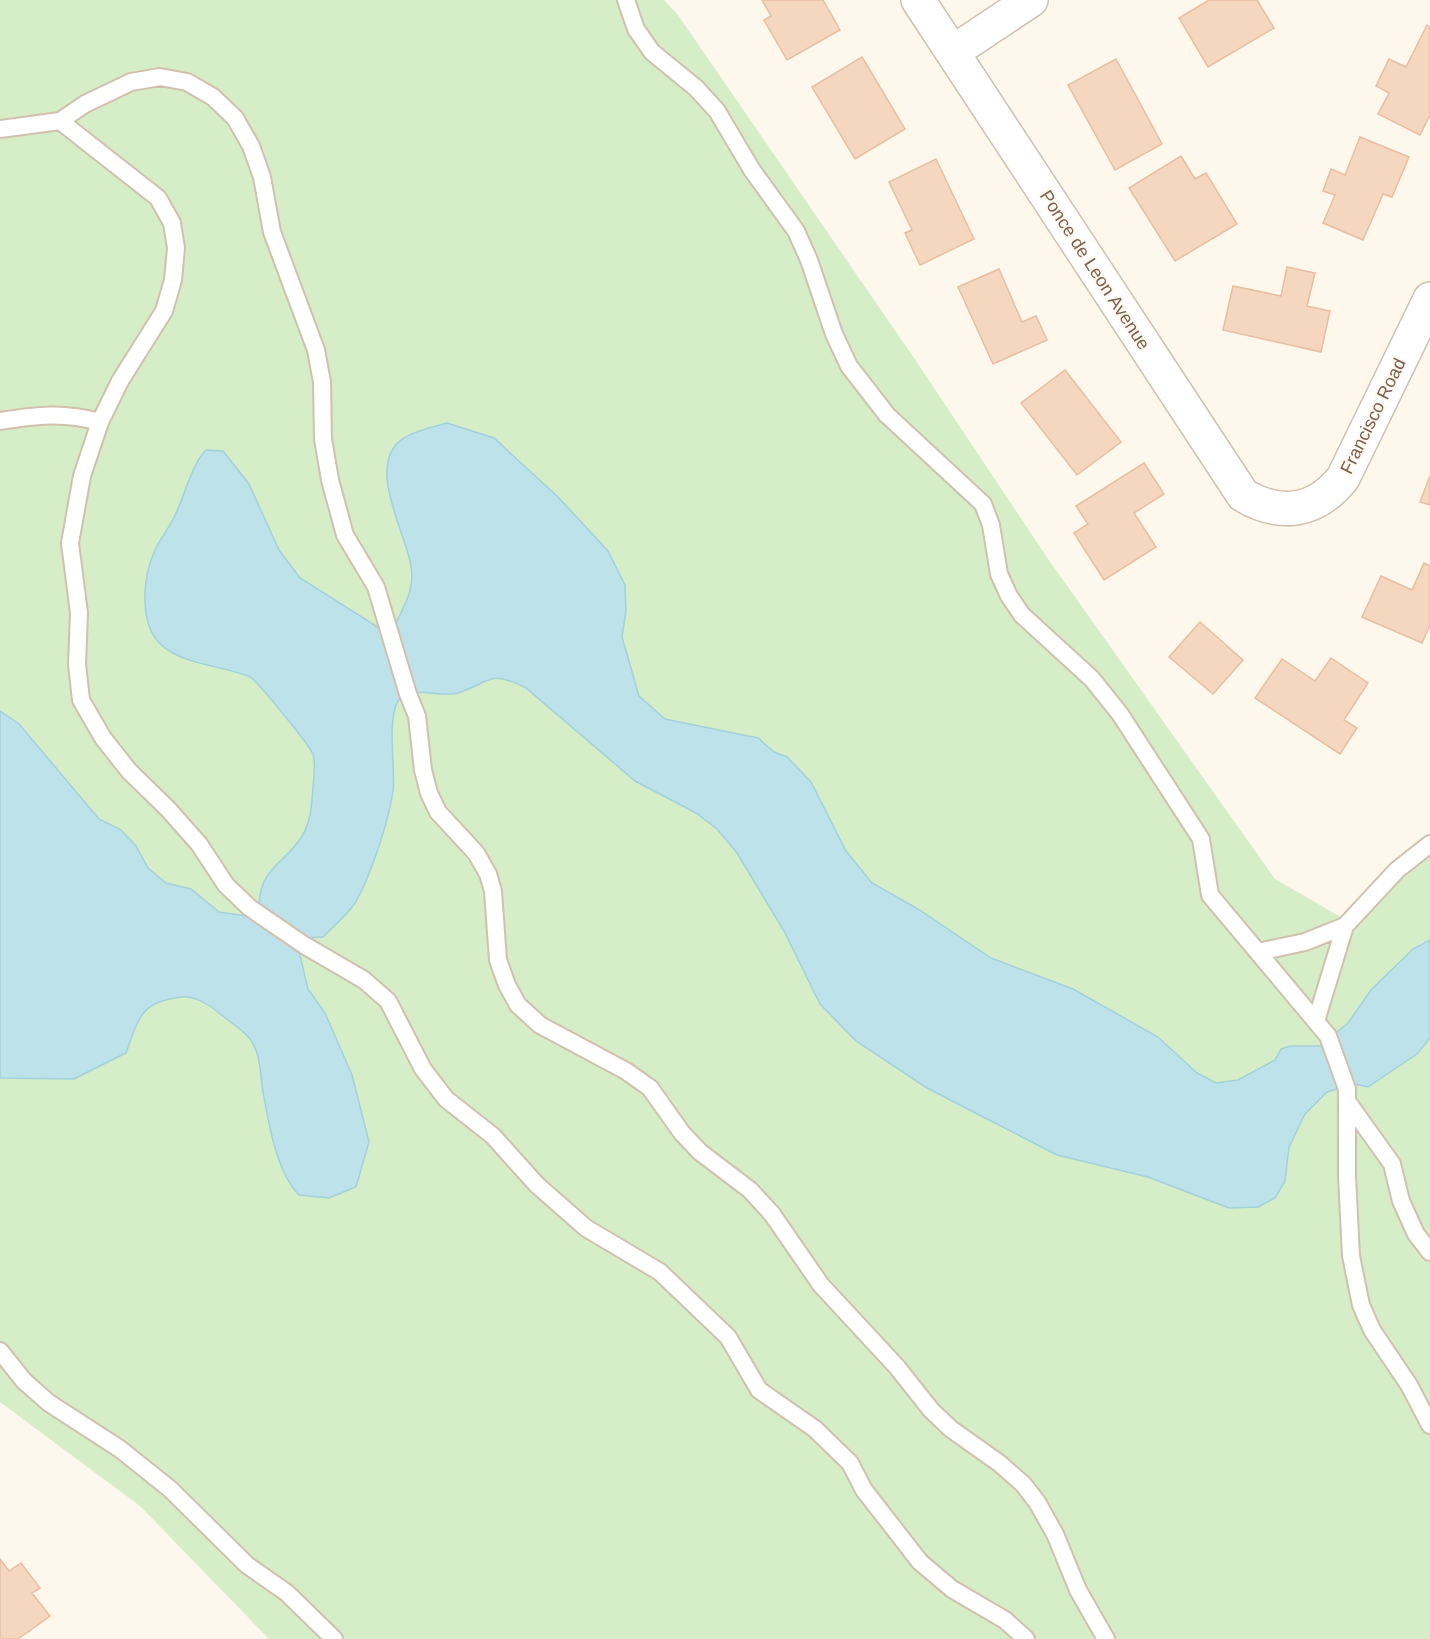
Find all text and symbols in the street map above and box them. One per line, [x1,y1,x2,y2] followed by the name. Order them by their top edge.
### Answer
[1036,187,1154,353] street label: Ponce de Leon Avenue
[1336,355,1410,477] street label: Francisco Road

